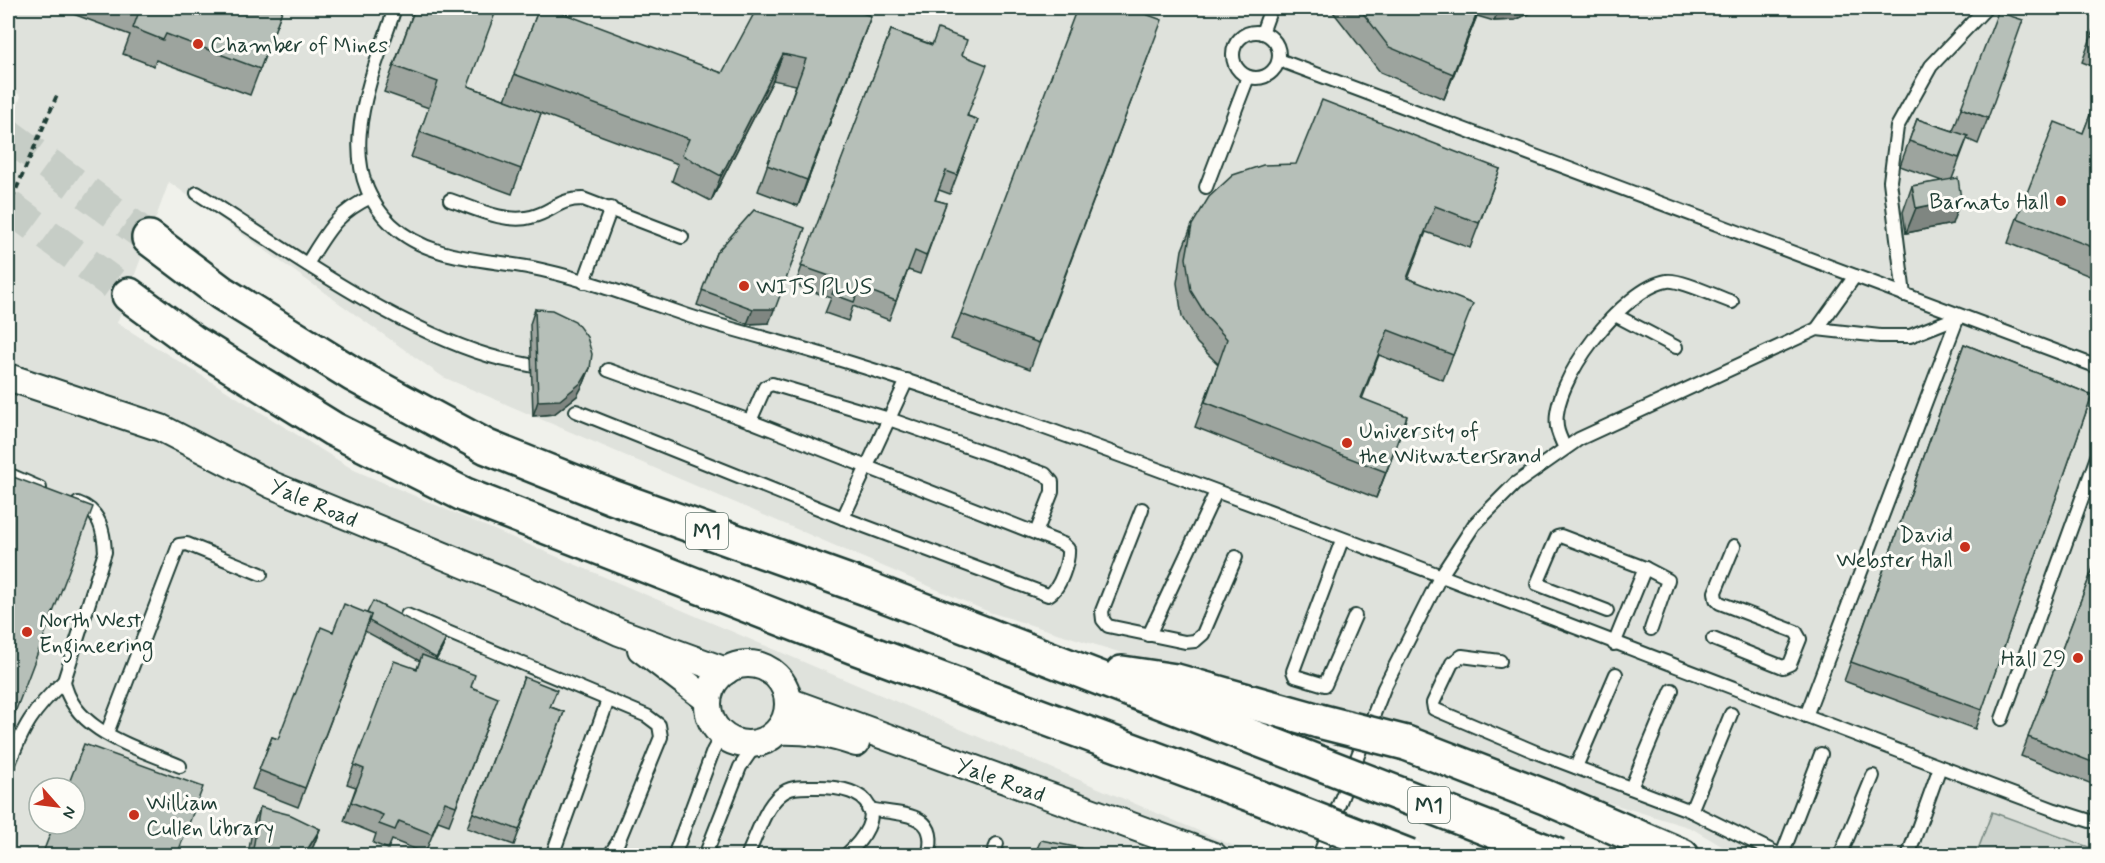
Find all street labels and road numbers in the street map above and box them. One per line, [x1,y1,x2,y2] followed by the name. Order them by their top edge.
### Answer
[265,473,361,535] street label: Yale Road
[686,513,728,549] road number: M1
[952,752,1049,810] street label: Yale Road
[1408,787,1450,823] road number: M1

